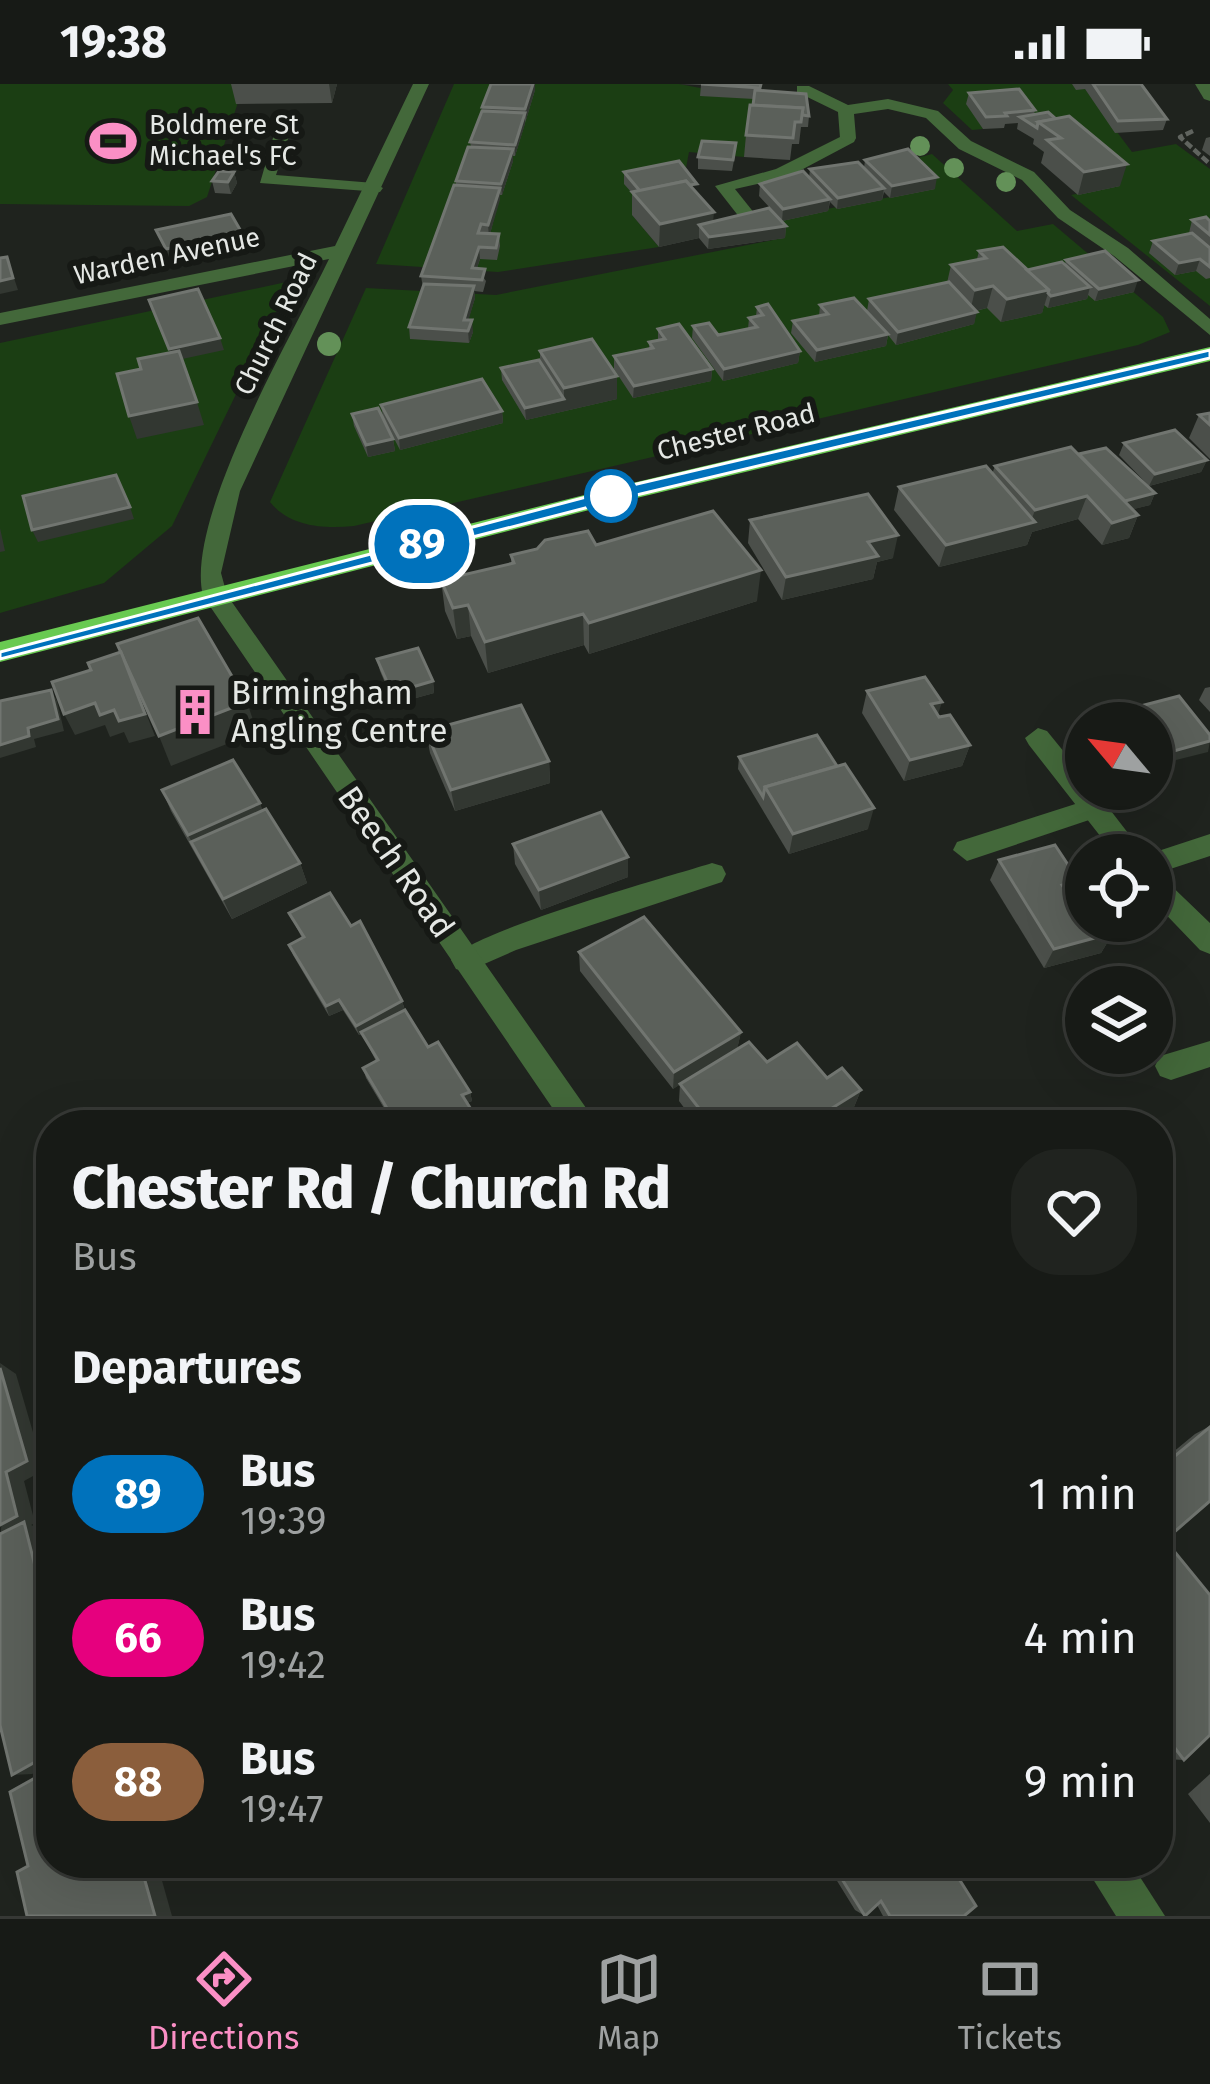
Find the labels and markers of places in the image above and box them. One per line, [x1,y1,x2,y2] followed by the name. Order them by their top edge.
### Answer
[149,109,299,172] place label: Boldmere St Michael's FC
[88,116,138,166] sports icon: Boldmere St Michael's FC
[586,471,636,521] unlabelled marker
[231,673,447,751] place label: Birmingham Angling Centre
[170,687,220,737] building icon: Birmingham Angling Centre

